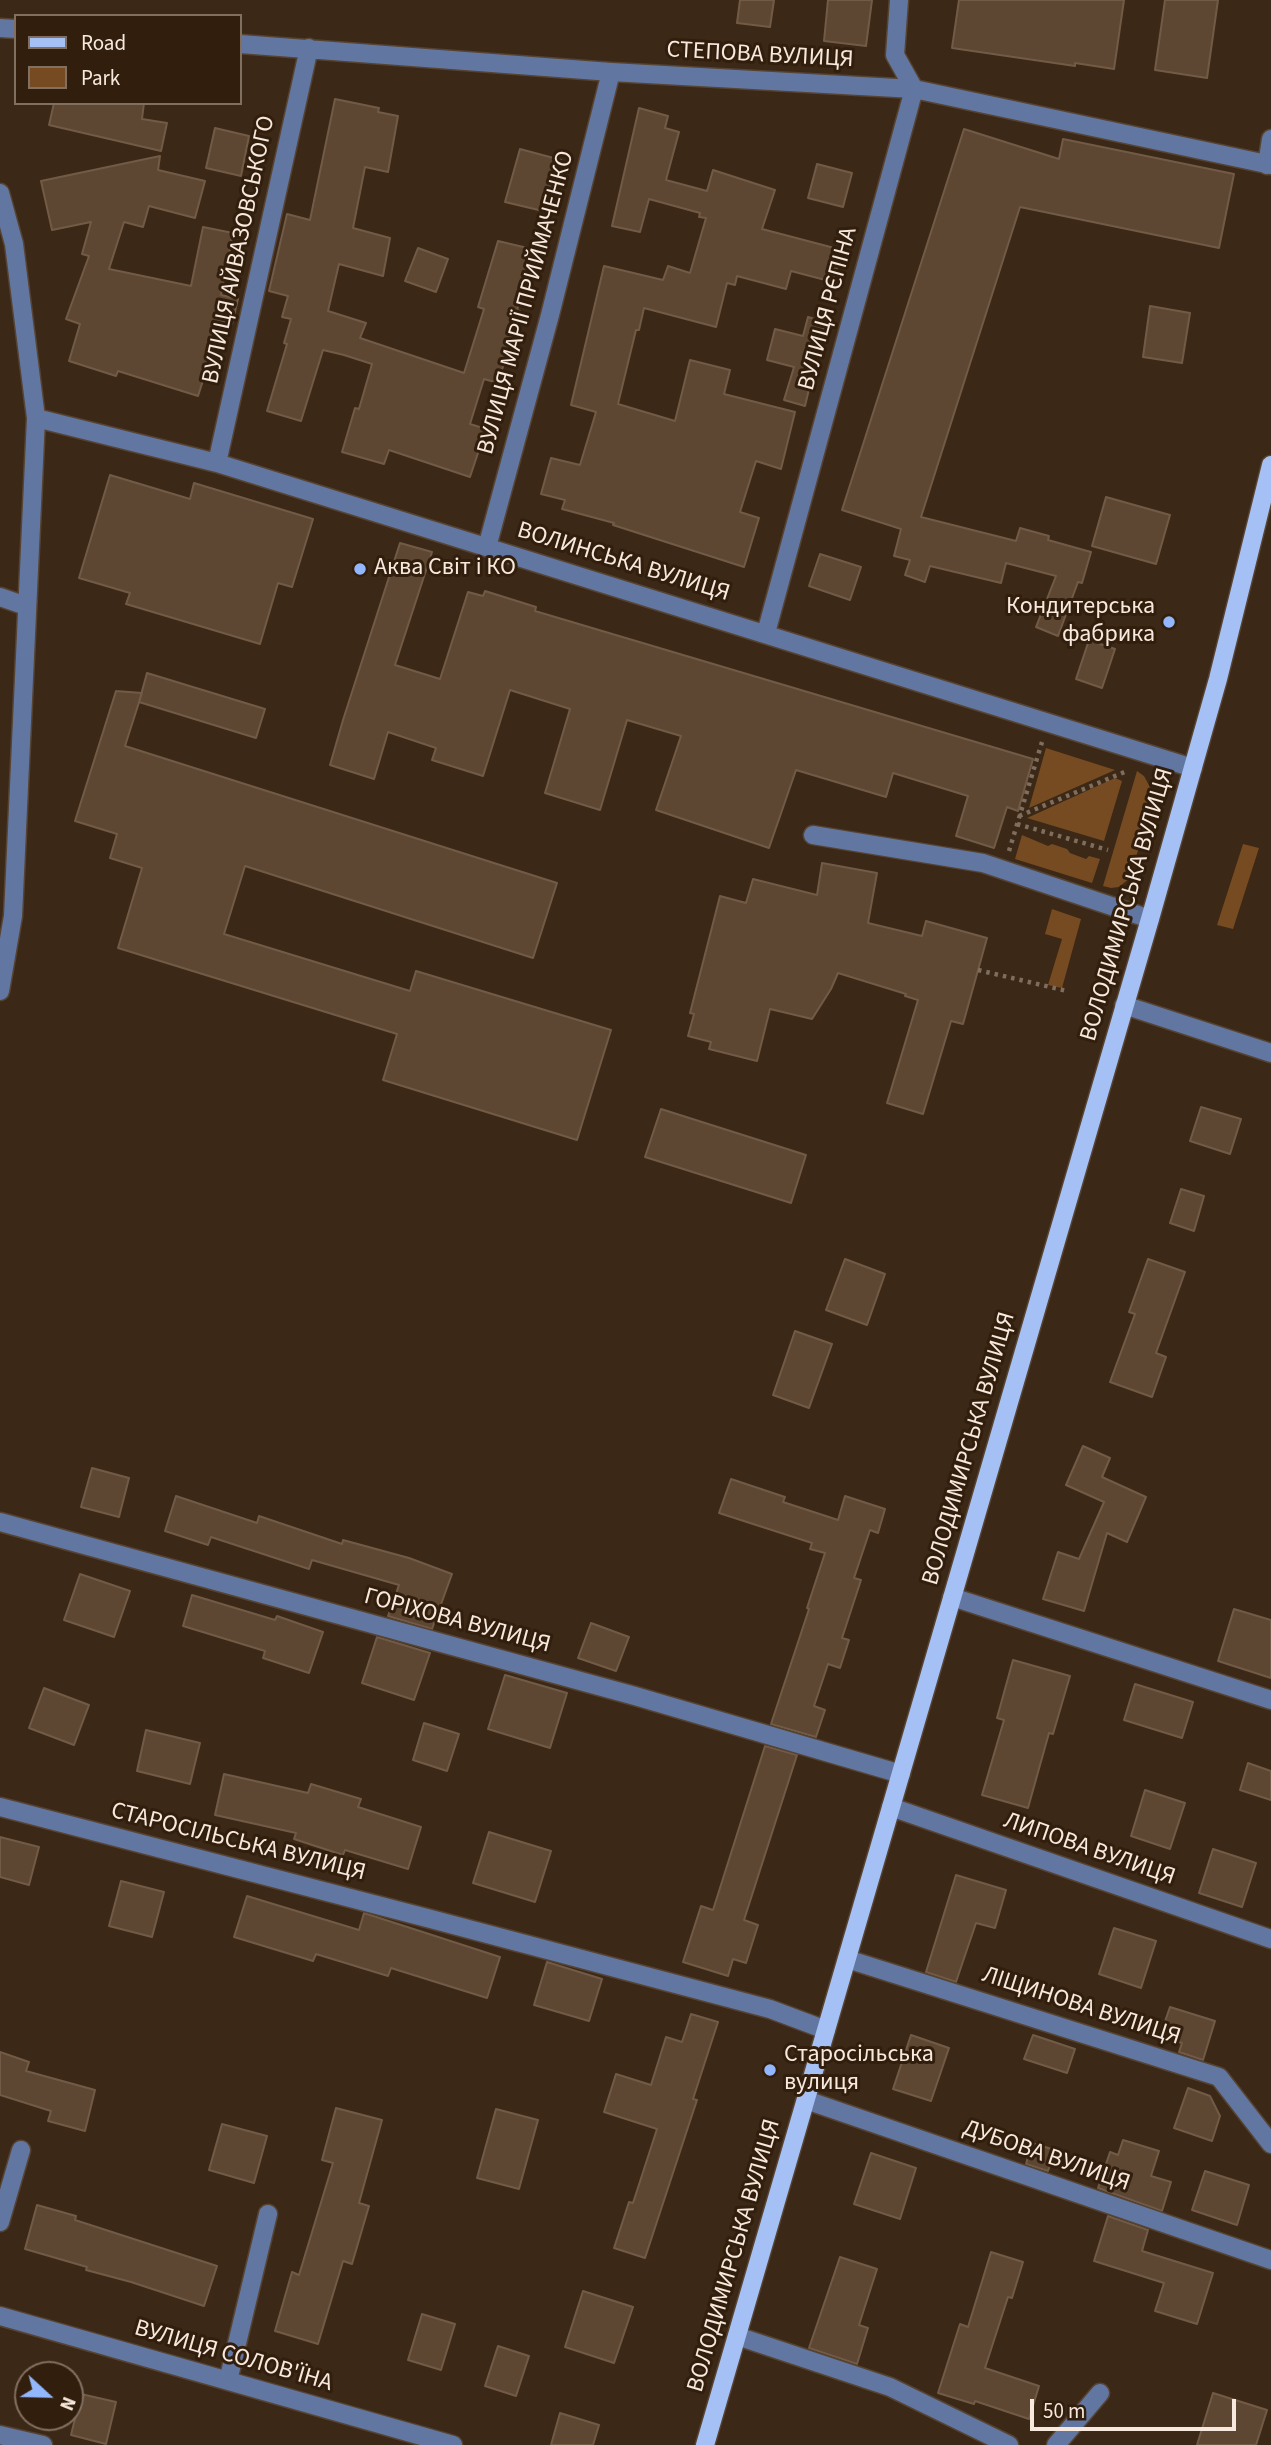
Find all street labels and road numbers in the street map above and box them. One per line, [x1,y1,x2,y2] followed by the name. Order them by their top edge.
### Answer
[666,37,854,75] street label: СТЕПОВА ВУЛИЦЯ
[197,113,283,387] street label: ВУЛИЦЯ АЙВАЗОВСЬКОГО
[473,148,581,458] street label: ВУЛИЦЯ МАРІЇ ПРИЙМАЧЕНКО
[793,224,865,394] street label: ВУЛИЦЯ РЄПІНА
[513,517,733,609] street label: ВОЛИНСЬКА ВУЛИЦЯ
[1075,765,1181,1045] street label: ВОЛОДИМИРСЬКА ВУЛИЦЯ
[917,1309,1023,1589] street label: ВОЛОДИМИРСЬКА ВУЛИЦЯ
[361,1583,553,1661] street label: ГОРІХОВА ВУЛИЦЯ
[108,1797,368,1889] street label: СТАРОСІЛЬСЬКА ВУЛИЦЯ
[999,1807,1179,1893] street label: ЛИПОВА ВУЛИЦЯ
[978,1961,1184,2053] street label: ЛІЩИНОВА ВУЛИЦЯ
[959,2115,1133,2199] street label: ДУБОВА ВУЛИЦЯ
[682,2116,788,2396] street label: ВОЛОДИМИРСЬКА ВУЛИЦЯ
[131,2315,335,2399] street label: ВУЛИЦЯ СОЛОВ'ЇНА

